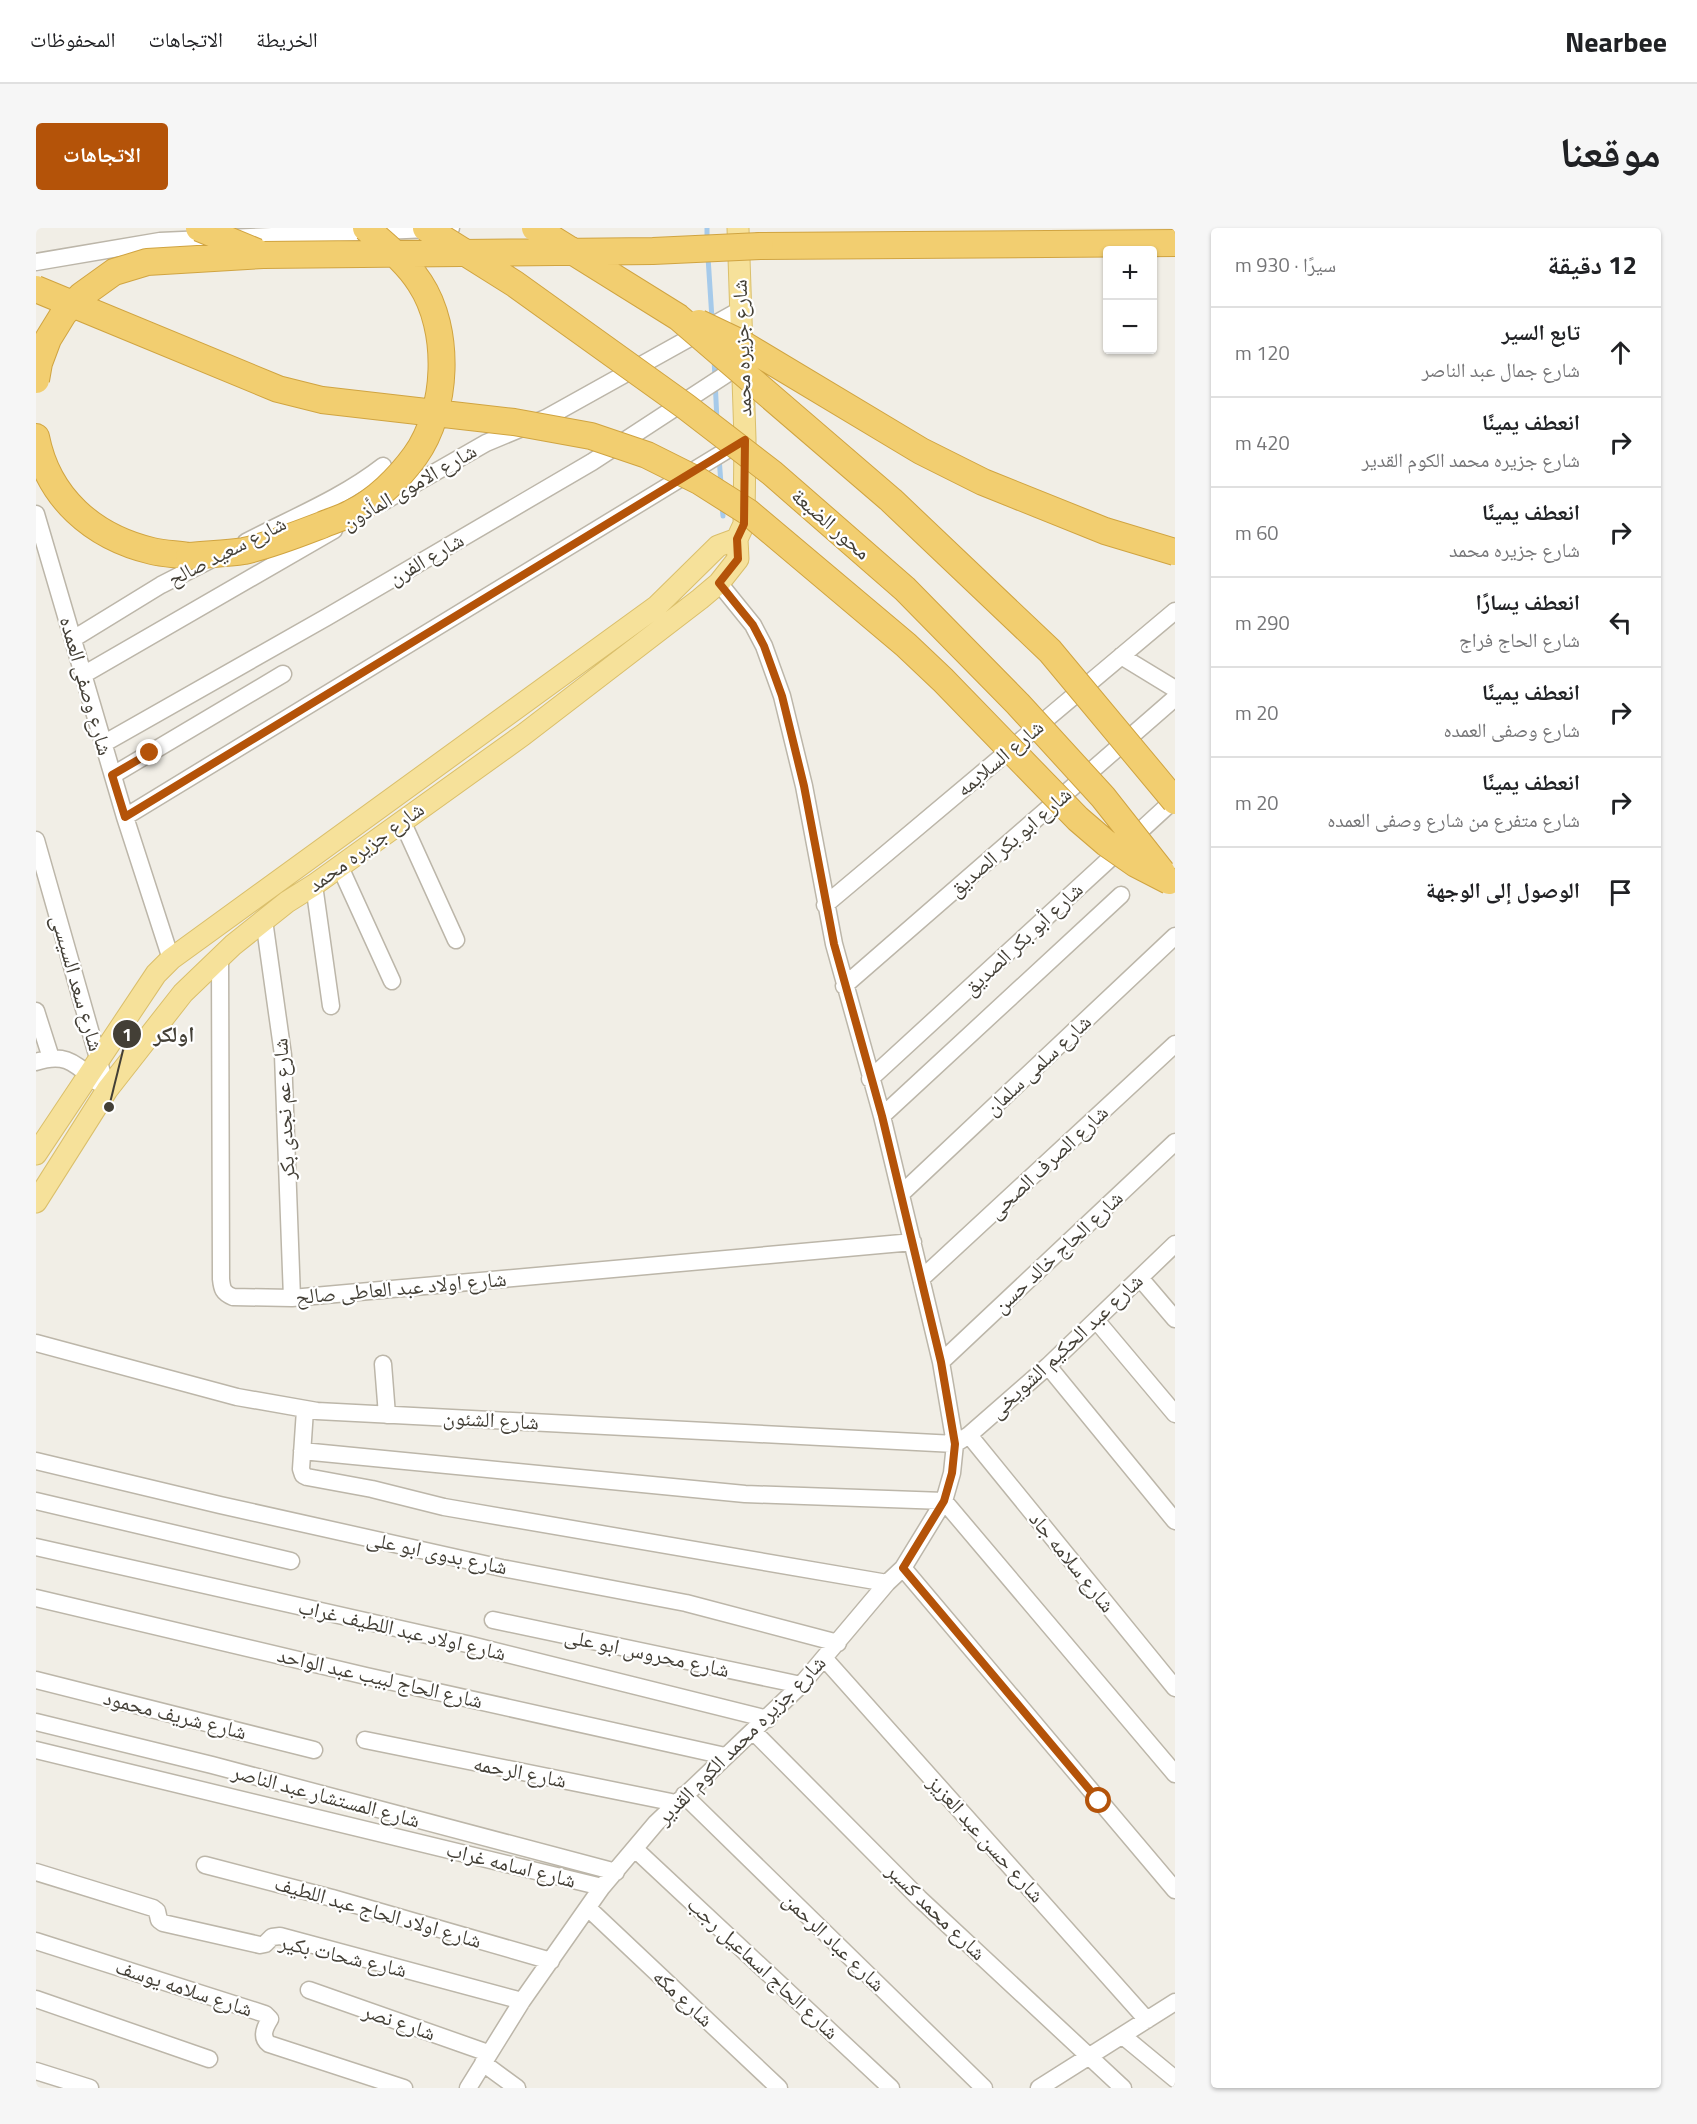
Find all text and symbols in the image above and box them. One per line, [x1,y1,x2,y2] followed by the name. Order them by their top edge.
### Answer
[1565,20,1667,63] text: Nearbee
[30,23,115,55] text: المحفوظات
[148,23,223,55] text: الاتجاهات
[256,23,318,55] text: الخريطة
[1560,119,1661,183] text: موقعنا
[36,123,168,190] button: الاتجاهات
[1548,245,1637,284] text: 12 دقيقة
[1103,246,1157,354] map controls
[1103,246,1157,300] button: +
[1235,249,1336,280] text: سيرًا · 930 m
[723,279,759,417] street label: شارع جزيره محمد
[1103,300,1157,354] button: −
[1502,315,1580,349] text: تابع السير
[1604,336,1637,369] icon: ahead
[1235,337,1290,368] text: 120 m
[1422,354,1580,385] text: شارع جمال عبد الناصر
[1482,405,1580,439] text: انعطف يمينًا
[1604,426,1637,459] icon: right
[1235,427,1290,458] text: 420 m
[335,434,482,538] street label: شارع الاموى المأذون
[1362,444,1580,475] text: شارع جزيره محمد الكوم القدير
[785,480,878,567] street label: محور الضبعة
[1482,495,1580,529] text: انعطف يمينًا
[162,506,291,594] street label: شارع سعيد صالح
[1604,516,1637,549] icon: right
[1235,517,1279,548] text: 60 m
[382,524,469,593] street label: شارع الفرن
[1449,534,1580,565] text: شارع جزيره محمد
[1475,585,1580,619] text: انعطف يسارًا
[1604,606,1637,639] icon: left
[1235,607,1290,638] text: 290 m
[52,612,122,759] street label: شارع وصفى العمده
[1459,624,1580,655] text: شارع الحاج فراج
[1482,675,1580,709] text: انعطف يمينًا
[1604,696,1637,729] icon: right
[1235,697,1279,728] text: 20 m
[948,711,1050,804] street label: شارع السلايمه
[1443,714,1580,745] text: شارع وصفى العمده
[136,739,162,765] route end
[1482,765,1580,799] text: انعطف يمينًا
[940,778,1078,904] street label: شارع ابو بكر الصديق
[1604,786,1637,819] icon: right
[1235,787,1279,818] text: 20 m
[300,793,430,900] street label: شارع جزيره محمد
[1327,804,1580,835] text: شارع متفرع من شارع وصفى العمده
[1426,873,1580,907] text: الوصول إلى الوجهة
[955,874,1090,1003] street label: شارع أبو بكر الصديق
[1604,876,1637,909] icon: arrive
[43,911,113,1055] street label: شارع سعد السيسى
[976,1006,1098,1123] street label: شارع سلمى سلمان
[112,1014,206,1054] callout: اولكر
[153,1017,194,1051] text: اولكر
[122,1021,132,1048] text: 1
[263,1037,303,1182] street label: شارع عم نجدى بكر
[980,1097,1115,1226] street label: شارع الصرف الصحى
[985,1182,1130,1320] street label: شارع الحاج خالد حسن
[294,1262,508,1312] street label: شارع اولاد عبد العاطى صالح
[981,1265,1150,1426] street label: شارع عبد الحكيم الشويخى
[442,1401,540,1437] street label: شارع الشئون
[1022,1504,1124,1619] street label: شارع سلامه جاد
[364,1521,511,1583] street label: شارع بدوى ابو على
[295,1590,509,1668] street label: شارع اولاد عبد اللطيف غراب
[562,1619,733,1685] street label: شارع محروس ابو على
[274,1638,486,1716] street label: شارع الحاج لبيب عبد الواحد
[647,1647,833,1832] street label: شارع جزيره محمد الكوم القدير
[100,1681,250,1747] street label: شارع شريف محمود
[471,1746,569,1796] street label: شارع الرحمه
[228,1754,424,1836] street label: شارع المستشار عبد الناصر
[920,1767,1053,1909] street label: شارع حسن عبد العزيز
[1085,1787,1111,1813] route start
[443,1832,579,1896] street label: شارع اسامه غراب
[879,1854,994,1967] street label: شارع محمد كسبر
[271,1866,486,1956] street label: شارع اولاد الحاج عبد اللطيف
[776,1884,893,1999] street label: شارع عباد الرحمن
[680,1888,847,2046] street label: شارع الحاج اسماعيل رجب
[275,1925,410,1985] street label: شارع شحات بكير
[111,1950,257,2024] street label: شارع سلامه يوسف
[646,1961,721,2034] street label: شارع مكه
[358,1993,440,2048] street label: شارع نصر

